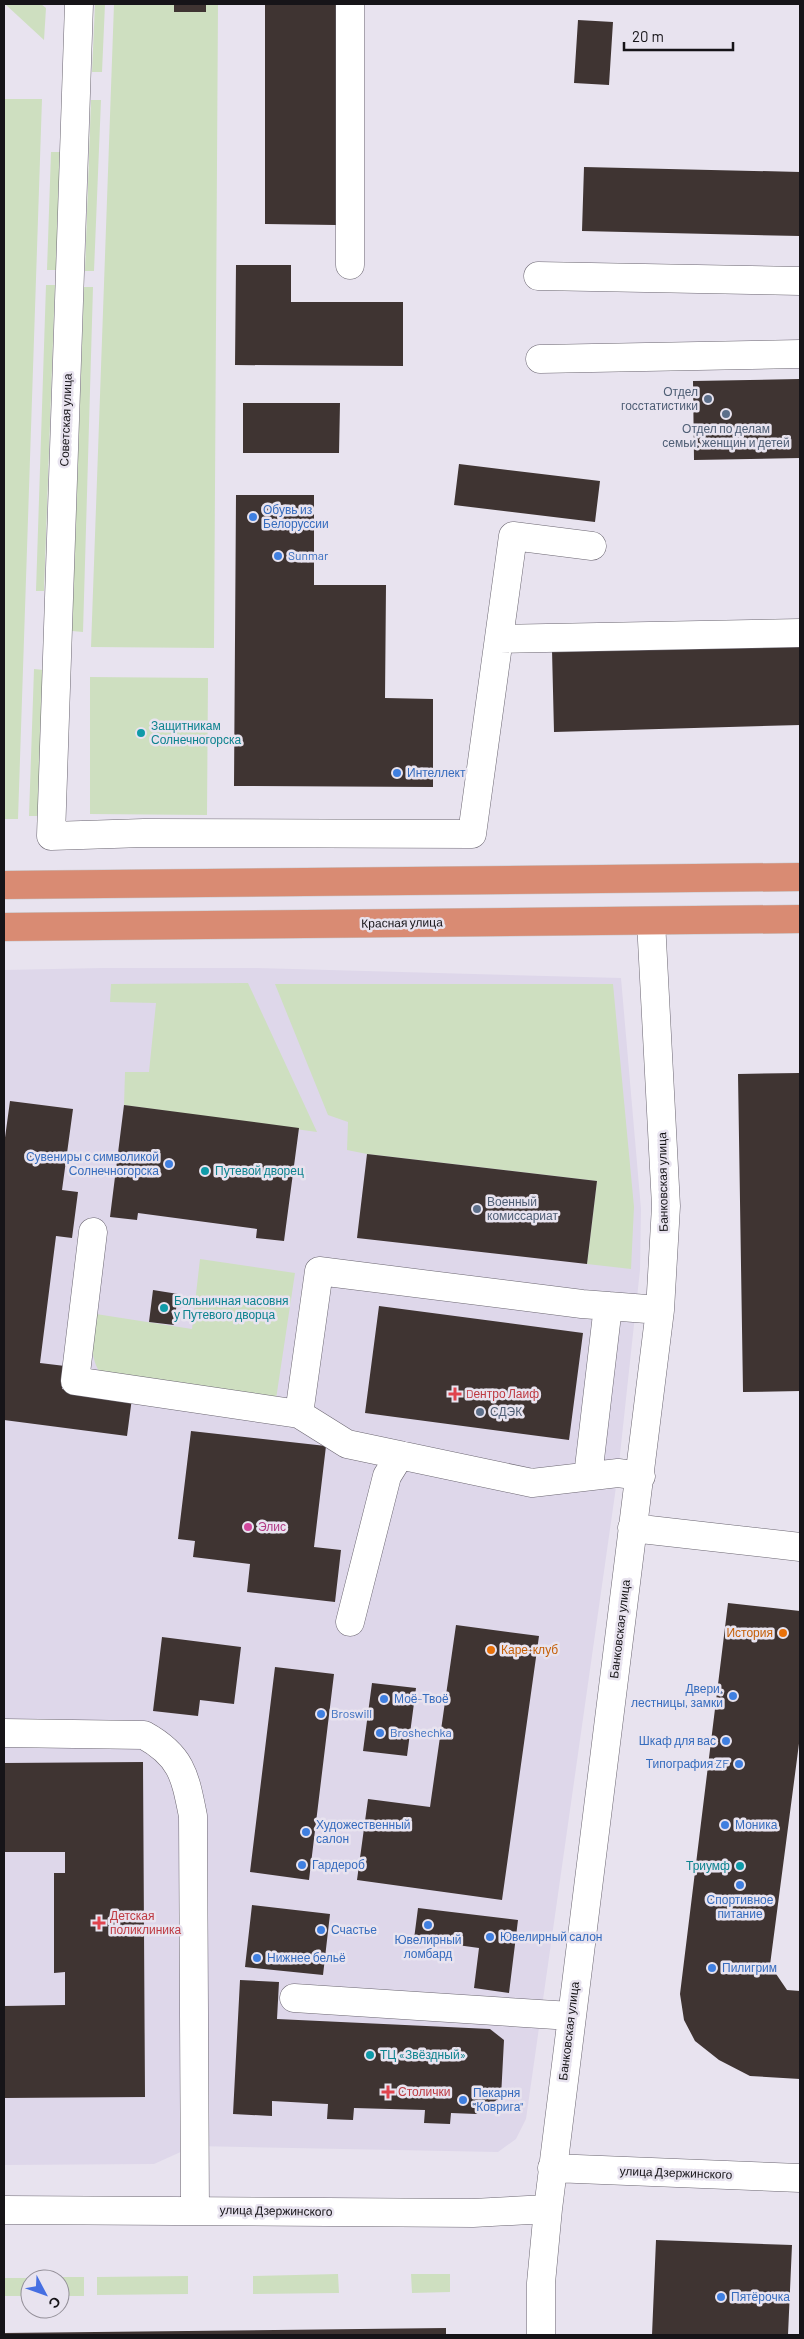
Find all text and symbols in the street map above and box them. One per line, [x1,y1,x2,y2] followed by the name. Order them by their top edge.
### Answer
[624,20,733,52] scale bar
[632,27,664,45] text: 20 m
[56,373,75,467] street label: Советская улица
[621,384,698,412] place label: Отдел госстатистики
[702,393,714,405] marker: Отдел госстатистики
[720,408,732,420] marker: Отдел по делам семьи, женщин и детей
[662,421,790,450] place label: Отдел по делам семьи, женщин и детей
[263,502,329,531] place label: Обувь из Белоруссии
[247,511,259,523] marker: Обувь из Белоруссии
[288,548,329,562] place label: Sunmar
[272,550,284,562] marker: Sunmar
[151,718,242,747] place label: Защитникам Солнечногорска
[135,727,147,739] marker: Защитникам Солнечногорска
[407,765,466,779] place label: Интеллект
[391,767,403,779] marker: Интеллект
[361,914,443,931] street label: Красная улица
[654,1132,671,1232] street label: Банковская улица
[26,1149,159,1178] place label: Сувениры с символикой Солнечногорска
[163,1158,175,1170] marker: Сувениры с символикой Солнечногорска
[215,1163,304,1178] place label: Путевой дворец
[199,1165,211,1177] marker: Путевой дворец
[487,1194,558,1223] place label: Военный комиссариат
[471,1203,483,1215] marker: Военный комиссариат
[174,1293,289,1322] place label: Больничная часовня у Путевого дворца
[158,1302,170,1314] marker: Больничная часовня у Путевого дворца
[466,1386,539,1401] place label: Dентро Лаиф
[448,1387,462,1401] marker: Dентро Лаиф
[490,1404,522,1419] place label: СДЭК
[474,1406,486,1418] marker: СДЭК
[258,1519,286,1533] place label: Элис
[242,1521,254,1533] marker: Элис
[606,1578,633,1679] street label: Банковская улица
[726,1625,773,1640] place label: История
[777,1627,789,1639] marker: История
[501,1642,558,1657] place label: Каре-клуб
[485,1644,497,1656] marker: Каре-клуб
[631,1681,723,1710] place label: Двери, лестницы, замки
[727,1690,739,1702] marker: Двери, лестницы, замки
[394,1691,449,1705] place label: Моё-Твоё
[378,1693,390,1705] marker: Моё-Твоё
[331,1706,372,1720] place label: Broswill
[315,1708,327,1720] marker: Broswill
[390,1725,452,1739] place label: Broshechka
[374,1727,386,1739] marker: Broshechka
[639,1733,716,1748] place label: Шкаф для вас
[720,1735,732,1747] marker: Шкаф для вас
[646,1756,729,1771] place label: Типография ZF
[733,1758,745,1770] marker: Типография ZF
[316,1817,411,1845] place label: Художественный салон
[735,1817,778,1831] place label: Моника
[719,1819,731,1831] marker: Моника
[300,1826,312,1838] marker: Художественный салон
[312,1857,365,1872] place label: Гардероб
[686,1858,730,1873] place label: Триумф
[296,1859,308,1871] marker: Гардероб
[734,1860,746,1872] marker: Триумф
[734,1879,746,1891] marker: Спортивное питание
[707,1892,774,1920] place label: Спортивное питание
[110,1908,182,1936] place label: Детская поликлиника
[92,1916,106,1930] marker: Детская поликлиника
[422,1919,434,1931] marker: Ювелирный ломбард
[331,1922,377,1936] place label: Счастье
[315,1924,327,1936] marker: Счастье
[500,1929,602,1944] place label: Ювелирный салон
[484,1931,496,1943] marker: Ювелирный салон
[395,1932,461,1961] place label: Ювелирный ломбард
[267,1950,346,1964] place label: Нижнее бельё
[251,1952,263,1964] marker: Нижнее бельё
[722,1960,777,1975] place label: Пилигрим
[706,1962,718,1974] marker: Пилигрим
[555,1980,582,2081] street label: Банковская улица
[380,2047,466,2062] place label: ТЦ «Звёздный»
[364,2049,376,2061] marker: ТЦ «Звёздный»
[398,2084,450,2098] place label: Столички
[473,2085,524,2114] place label: Пекарня "Коврига"
[382,2086,394,2098] marker: Столички
[457,2094,469,2106] marker: Пекарня "Коврига"
[619,2163,733,2182] street label: улица Дзержинского
[219,2202,333,2219] street label: улица Дзержинского
[20,2269,70,2319] north arrow
[731,2289,790,2304] place label: Пятёрочка
[715,2291,727,2303] marker: Пятёрочка
[45,2293,65,2312] text: С

